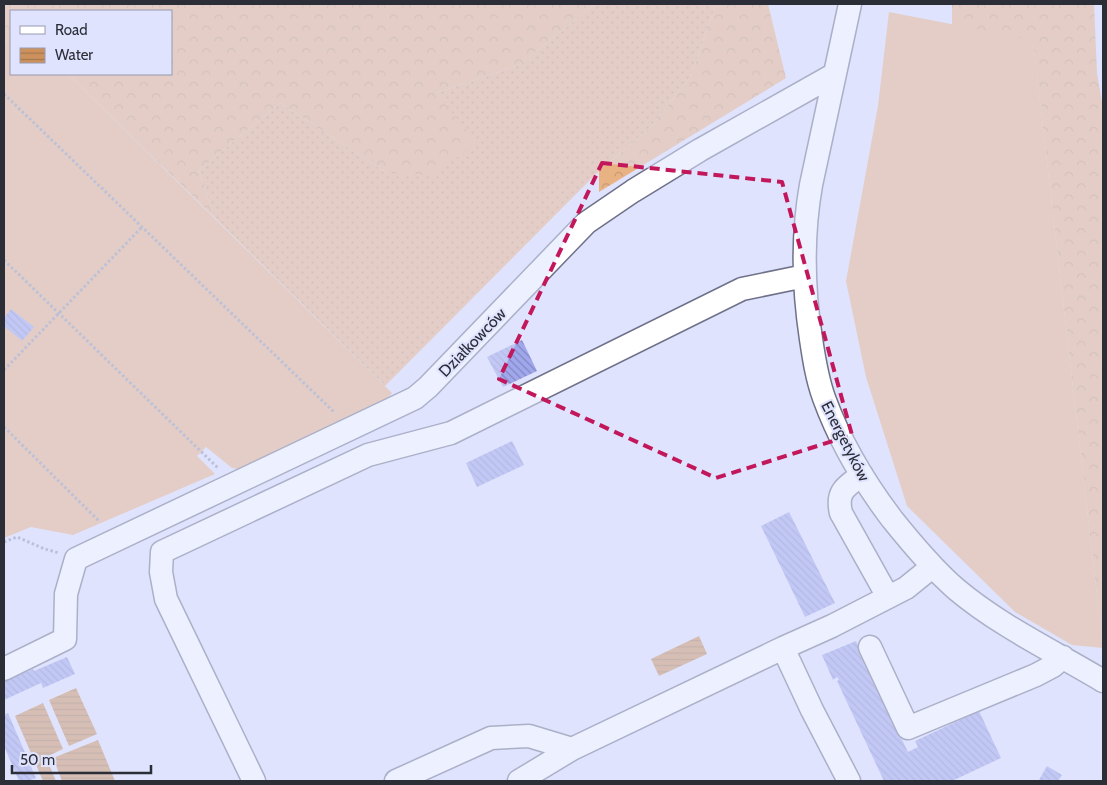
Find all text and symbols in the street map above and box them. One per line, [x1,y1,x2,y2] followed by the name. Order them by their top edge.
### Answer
[10,10,172,75] legend
[55,21,88,39] text: Road
[55,46,93,64] text: Water
[435,304,510,381] street label: Działkowców
[817,398,874,485] street label: Energetyków
[12,742,151,774] scale bar
[20,751,55,769] text: 50 m

